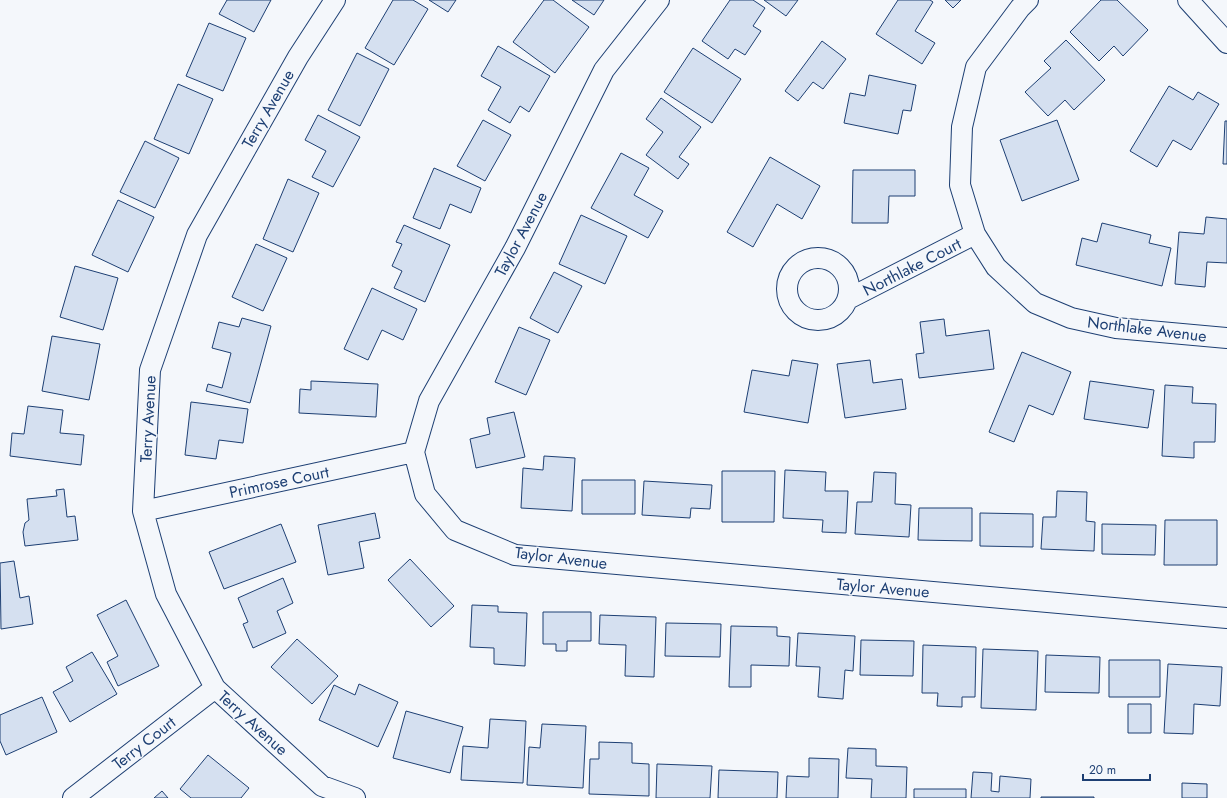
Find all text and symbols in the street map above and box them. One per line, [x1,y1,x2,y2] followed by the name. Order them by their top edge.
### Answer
[236,65,300,153] street label: Terry Avenue
[489,188,553,280] street label: Taylor Avenue
[859,232,965,302] street label: Northlake Court
[1086,310,1208,348] street label: Northlake Avenue
[134,375,162,463] street label: Terry Avenue
[227,460,331,504] street label: Primrose Court
[513,541,609,575] street label: Taylor Avenue
[836,572,930,604] street label: Taylor Avenue
[213,685,293,761] street label: Terry Avenue
[107,711,181,775] street label: Terry Court
[1083,756,1150,782] scale bar
[1089,761,1116,779] text: 20 m

